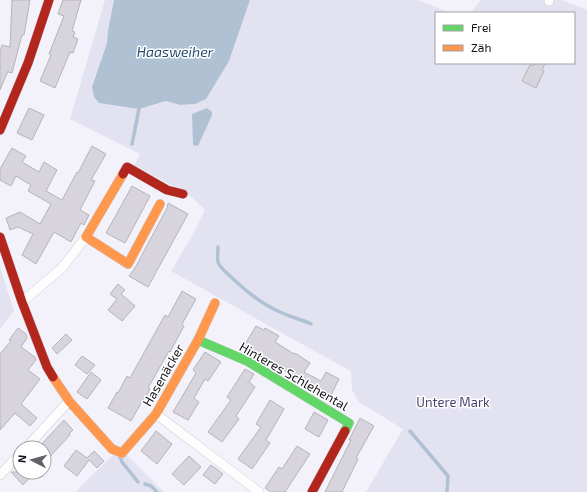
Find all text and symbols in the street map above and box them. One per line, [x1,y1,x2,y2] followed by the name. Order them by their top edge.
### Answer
[435,12,575,64] legend
[471,20,491,34] text: Frei
[471,40,491,54] text: Zäh
[137,43,214,60] water label: Haasweiher
[237,338,351,414] street label: Hinteres Schlehental
[139,341,187,409] street label: Hasenäcker
[416,394,490,410] park label: Untere Mark
[12,440,52,480] north arrow
[15,454,28,464] text: N

